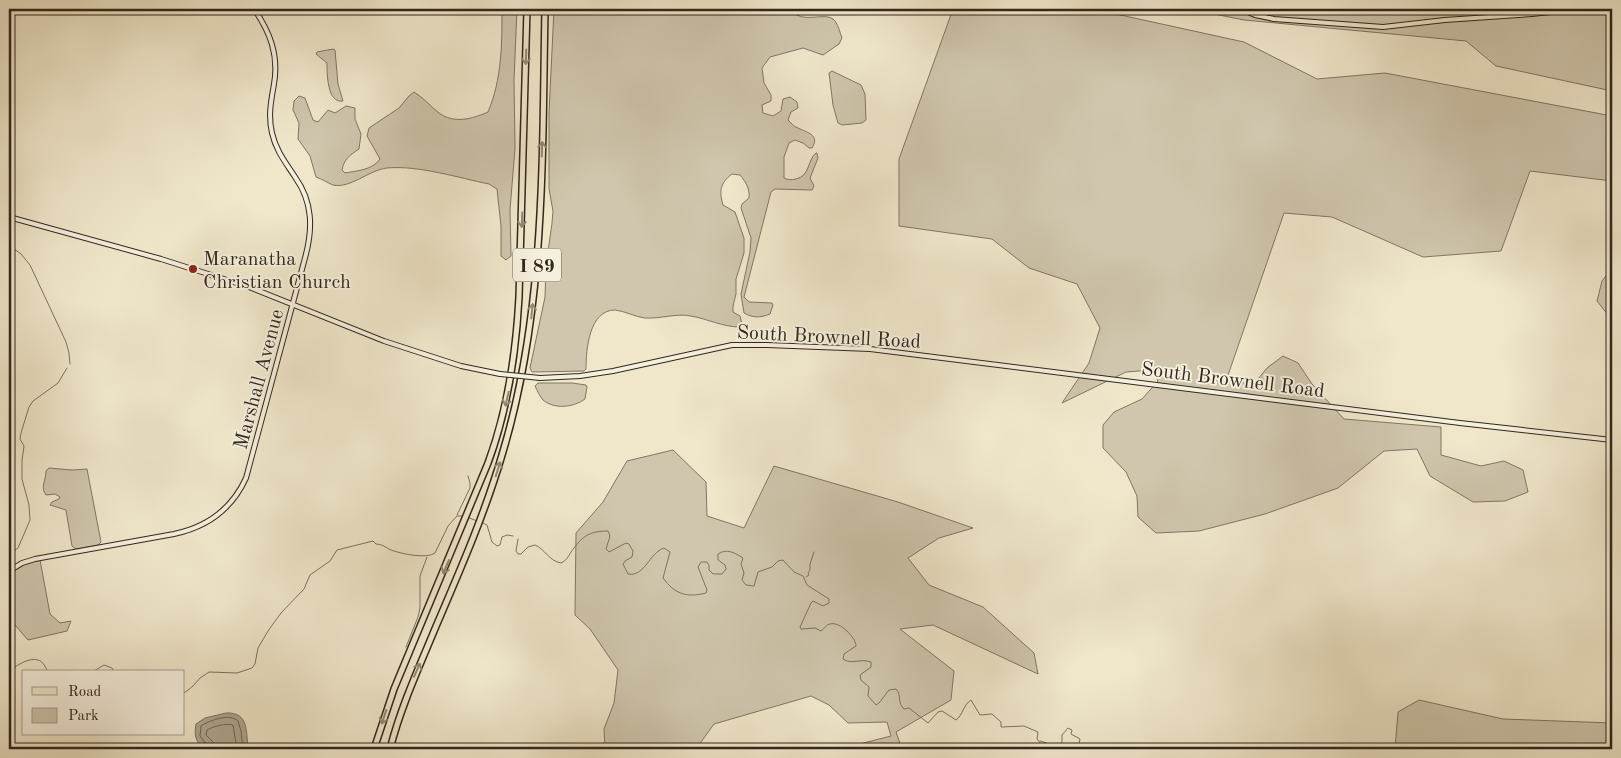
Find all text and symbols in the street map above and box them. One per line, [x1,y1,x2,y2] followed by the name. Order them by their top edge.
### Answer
[521,49,531,65] one-way arrow
[537,141,547,157] one-way arrow
[517,212,526,228] one-way arrow
[513,248,561,282] road number: I 89
[203,250,351,293] place label: Maranatha Christian Church
[187,263,199,275] marker: Maranatha Christian Church
[527,303,537,319] one-way arrow
[232,307,288,452] street label: Marshall Avenue
[736,323,922,353] street label: South Brownell Road
[1140,360,1326,402] street label: South Brownell Road
[502,390,511,406] one-way arrow
[493,462,503,478] one-way arrow
[440,559,450,574] one-way arrow
[413,663,423,678] one-way arrow
[22,670,185,736] legend
[68,685,102,700] text: Road
[68,709,99,724] text: Park
[379,709,388,724] one-way arrow

